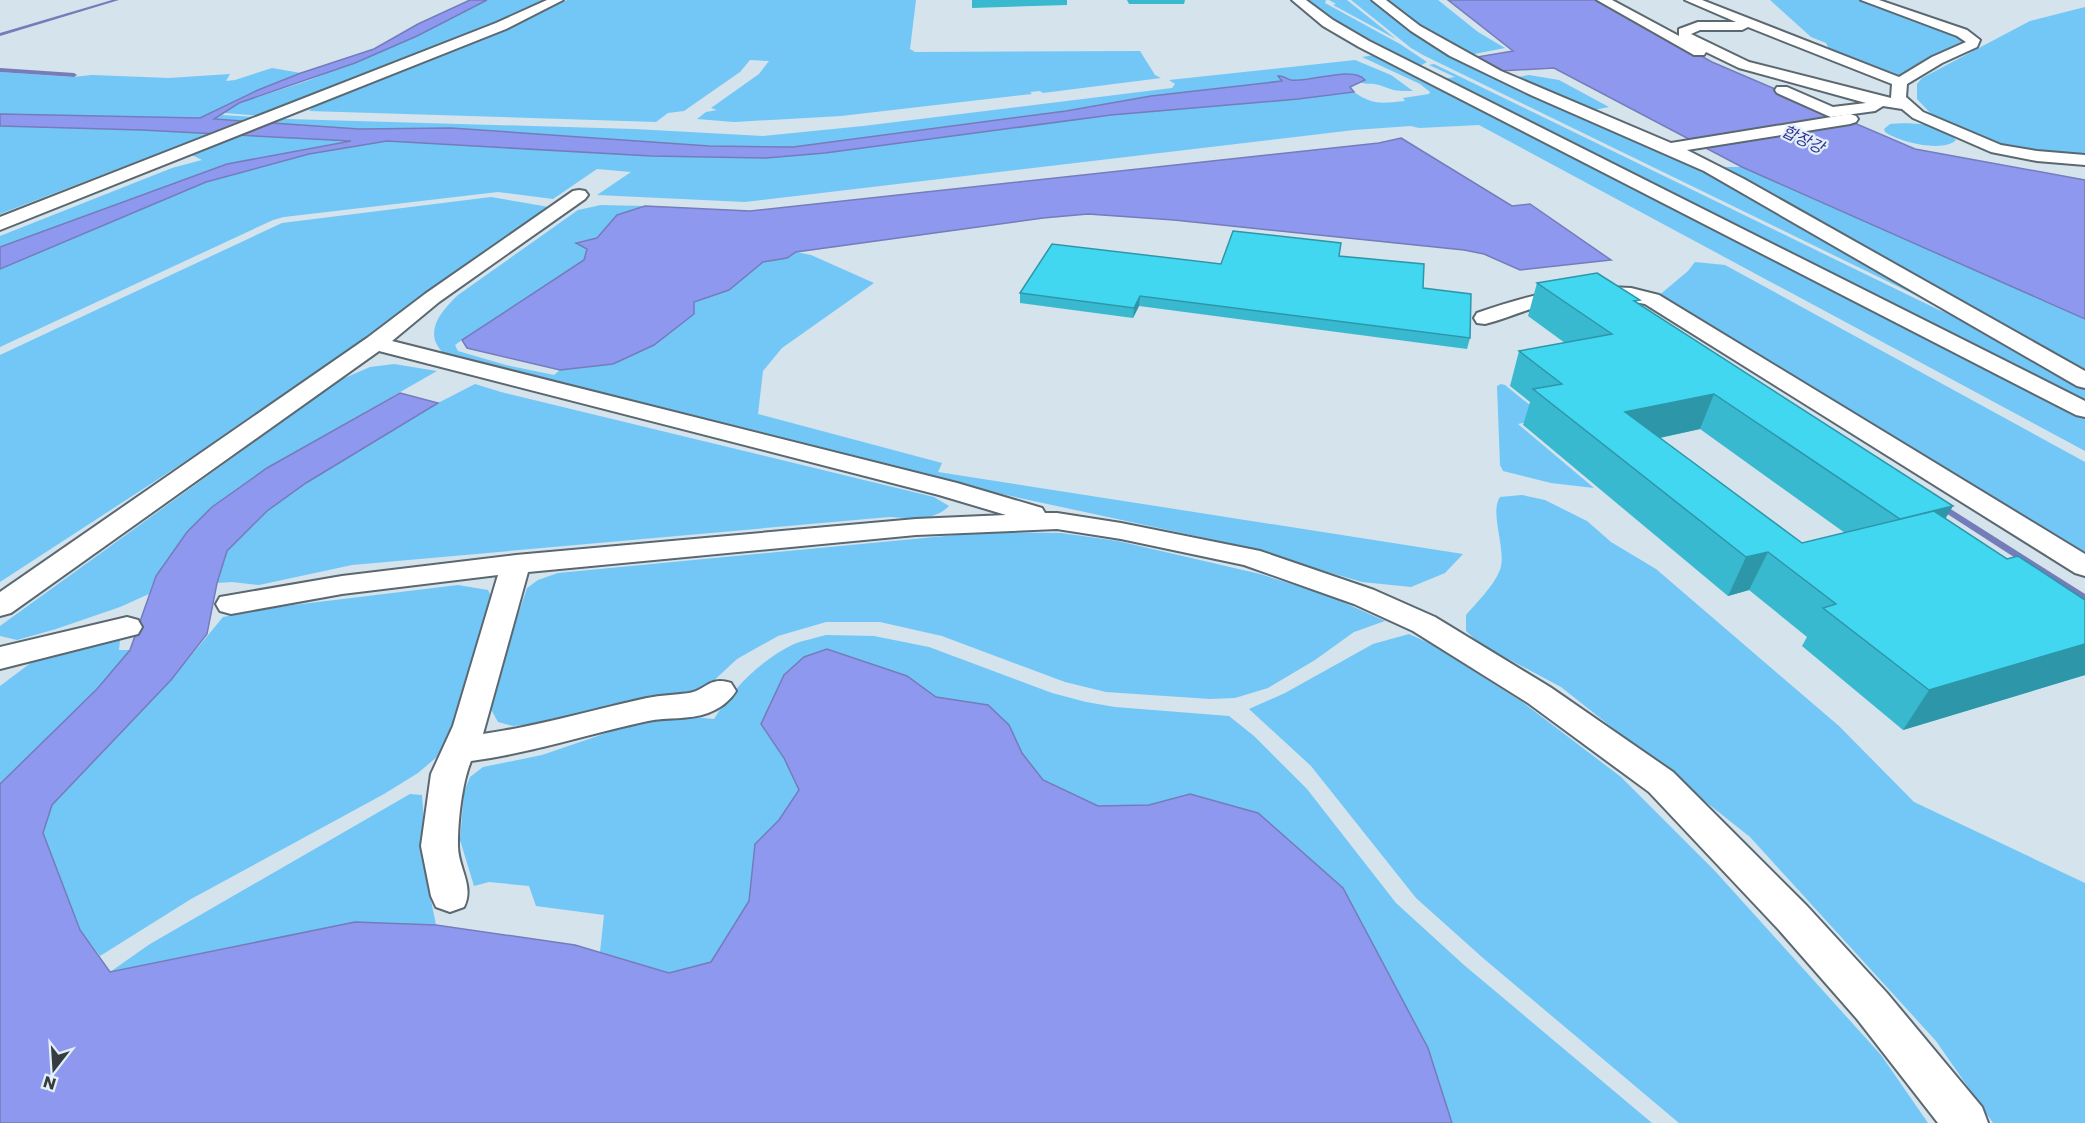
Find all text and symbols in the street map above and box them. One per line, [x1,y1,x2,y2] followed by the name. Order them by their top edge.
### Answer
[1778,120,1830,160] water label: 합장강
[24,1039,84,1099] north arrow
[41,1070,59,1096] text: N

